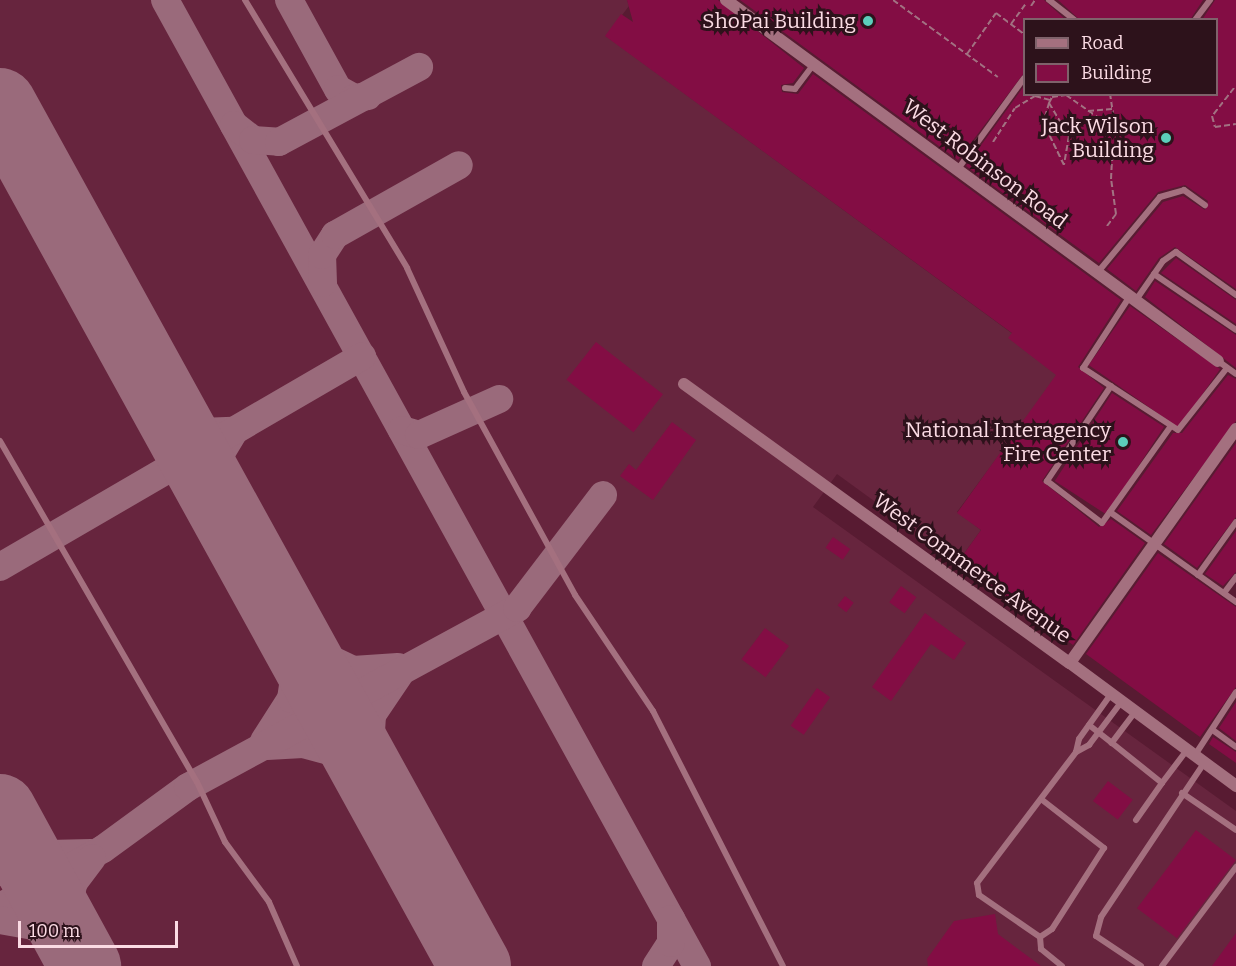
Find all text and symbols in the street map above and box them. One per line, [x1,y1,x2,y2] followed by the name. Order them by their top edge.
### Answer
[702,8,856,34] place label: ShoPai Building
[861,14,875,28] marker: ShoPai Building
[1023,18,1218,96] legend
[1081,32,1123,54] text: Road
[1081,62,1152,84] text: Building
[898,94,1072,234] street label: West Robinson Road
[1041,113,1154,163] place label: Jack Wilson Building
[1159,131,1173,145] marker: Jack Wilson Building
[905,417,1111,467] place label: National Interagency Fire Center
[1116,435,1130,449] marker: National Interagency Fire Center
[868,488,1076,648] street label: West Commerce Avenue
[21,909,182,947] scale bar
[29,920,80,942] text: 100 m

